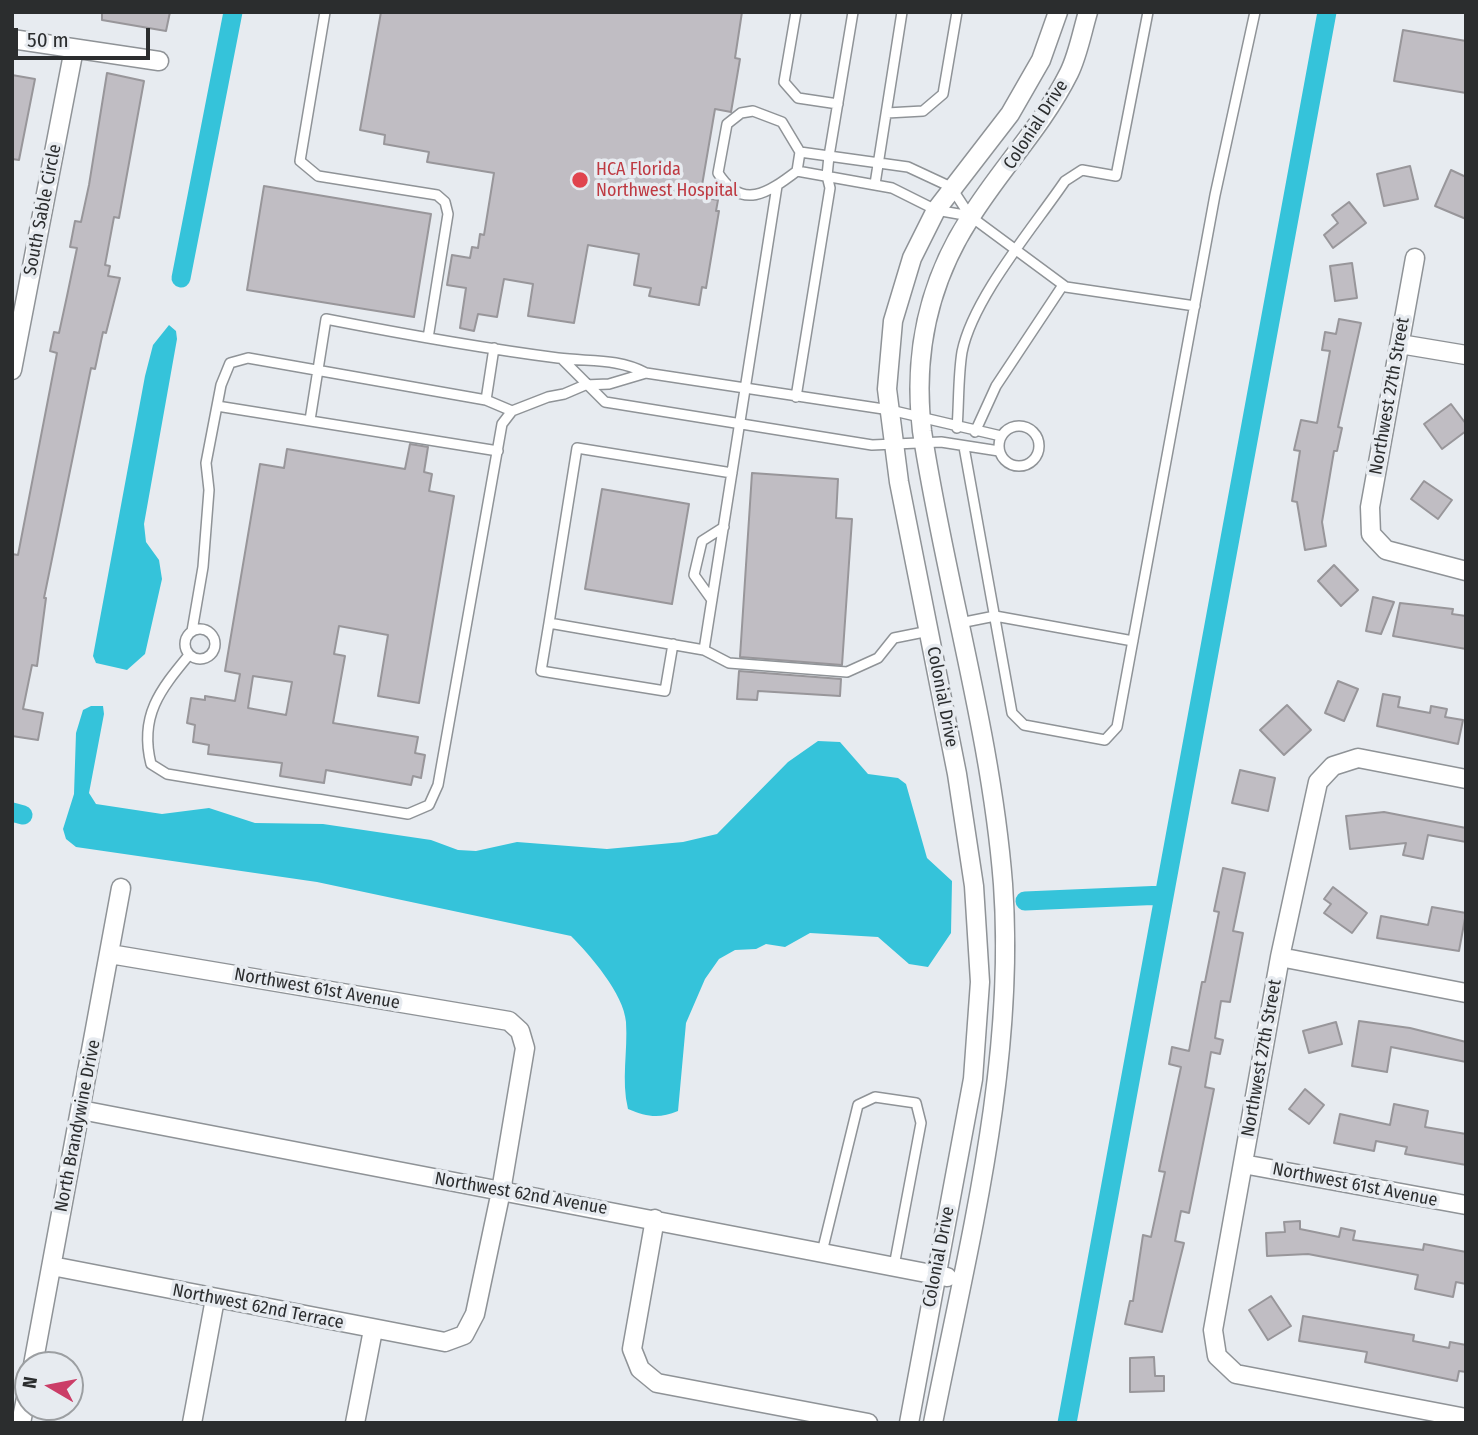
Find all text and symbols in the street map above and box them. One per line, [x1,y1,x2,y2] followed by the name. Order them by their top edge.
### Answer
[18,14,154,58] scale bar
[27,27,69,53] text: 50 m
[999,76,1073,174] street label: Colonial Drive
[20,143,66,277] street label: South Sable Circle
[596,159,738,202] place label: HCA Florida Northwest Hospital
[570,170,590,190] marker: HCA Florida Northwest Hospital
[1366,316,1414,476] street label: Northwest 27th Street
[922,645,962,749] street label: Colonial Drive
[233,964,401,1014] street label: Northwest 61st Avenue
[1238,978,1286,1138] street label: Northwest 27th Street
[51,1038,105,1214] street label: North Brandywine Drive
[1271,1158,1439,1212] street label: Northwest 61st Avenue
[433,1168,609,1220] street label: Northwest 62nd Avenue
[919,1205,959,1309] street label: Colonial Drive
[171,1280,345,1334] street label: Northwest 62nd Terrace
[14,1351,84,1421] north arrow
[17,1375,42,1390] text: N

